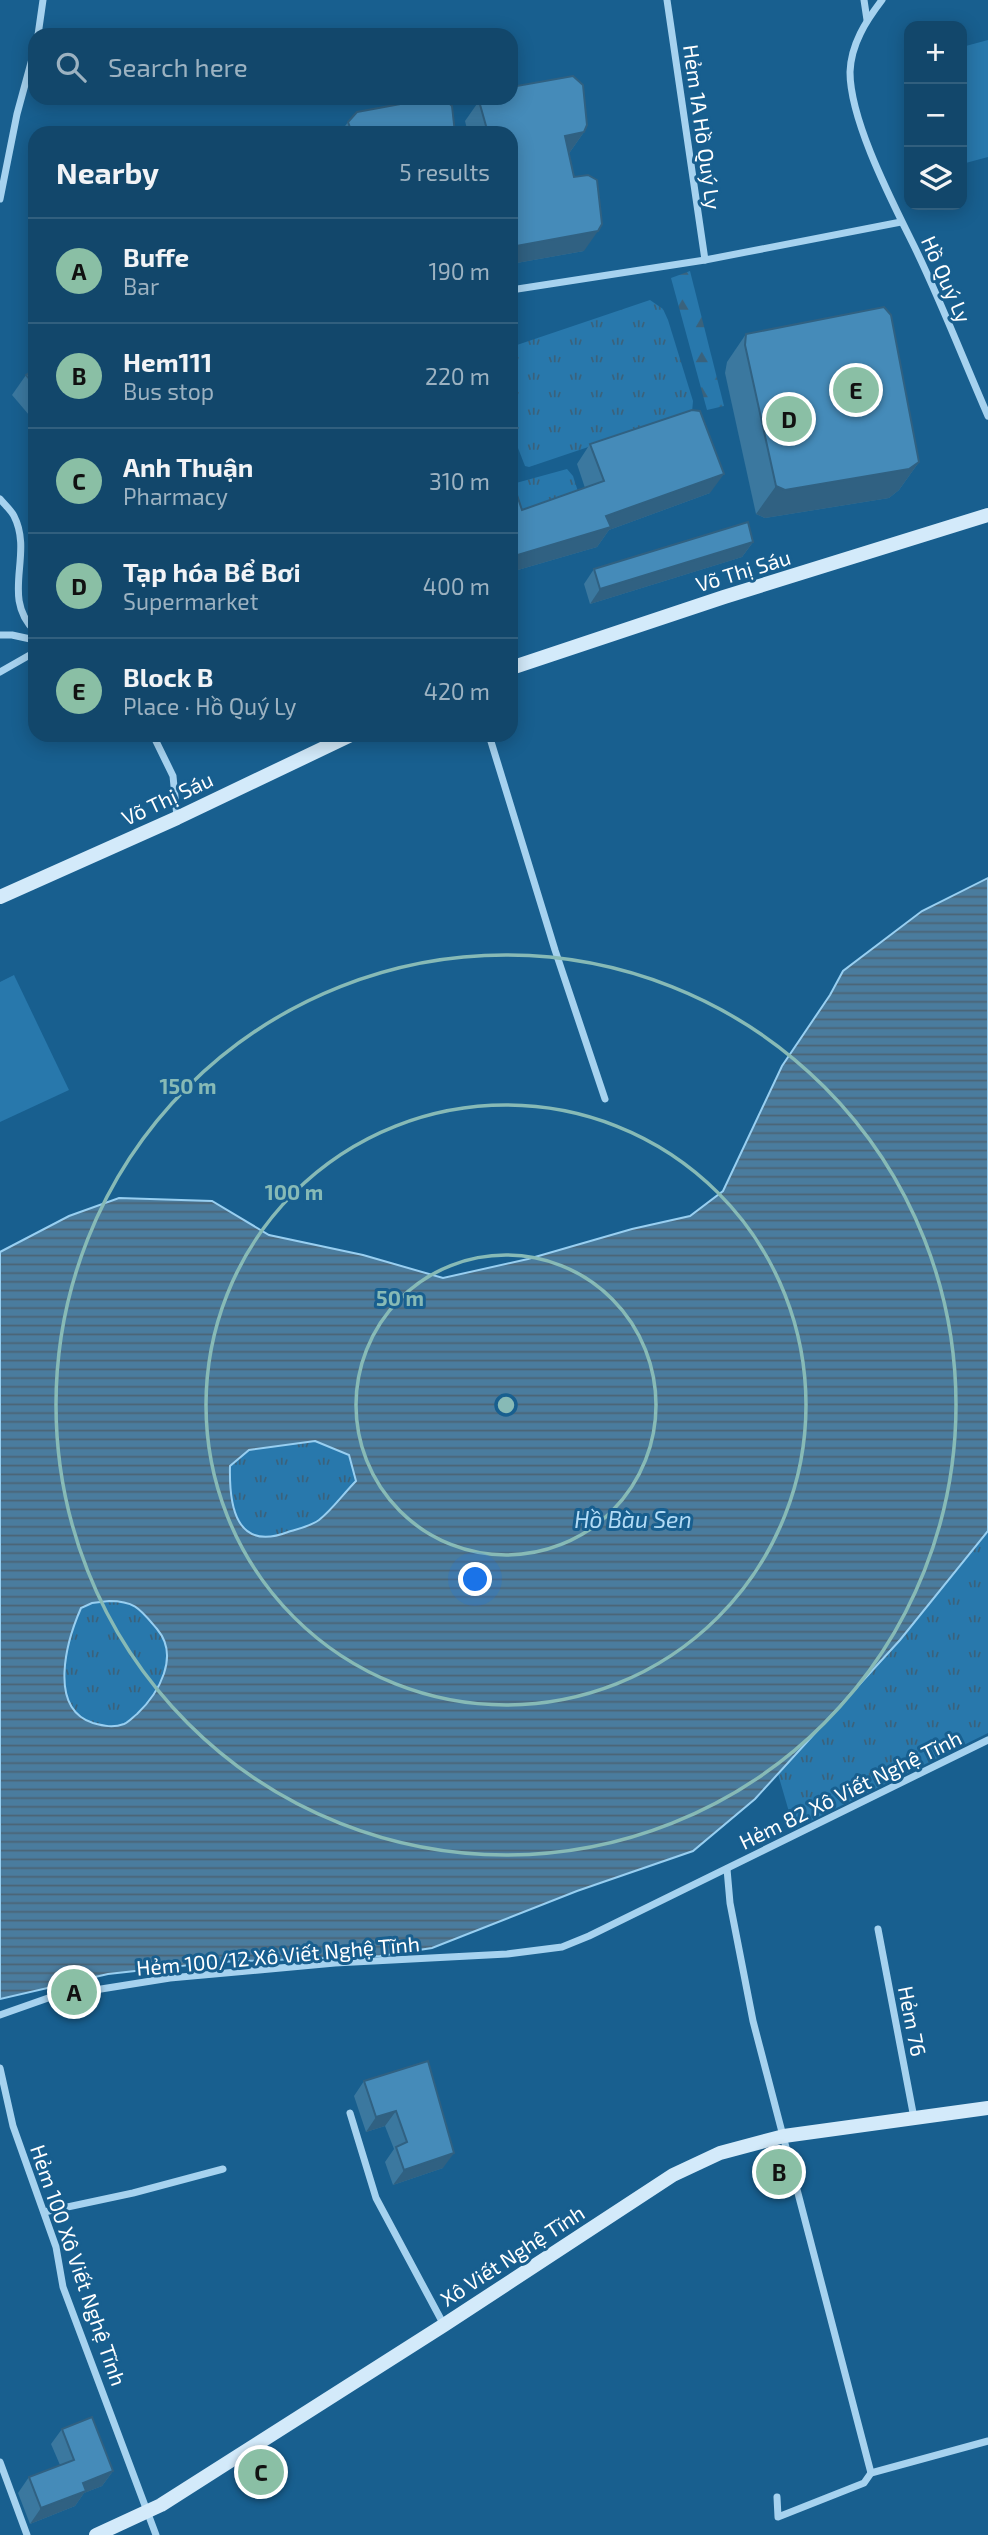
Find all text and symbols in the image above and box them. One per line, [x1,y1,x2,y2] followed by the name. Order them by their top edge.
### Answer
[904,21,967,210] map controls
[904,21,967,84] button: +
[28,28,518,105] search box
[678,43,727,211] street label: Hẻm 1A Hồ Quý Ly
[52,48,90,86] icon: search
[108,51,248,82] text: Search here
[904,84,967,147] button: −
[904,147,967,210] button: layers
[56,154,159,190] text: Nearby
[399,158,490,186] text: 5 results
[916,232,977,327] street label: Hồ Quý Ly
[123,241,189,272] text: Buffe
[71,257,87,285] text: A
[429,257,490,285] text: 190 m
[123,272,159,300] text: Bar
[123,346,212,377] text: Hem111
[72,362,86,390] text: B
[425,362,490,390] text: 220 m
[833,364,879,416] pin: E
[123,377,214,405] text: Bus stop
[766,393,812,445] pin: D
[123,451,253,482] text: Anh Thuận
[72,467,86,495] text: C
[429,467,490,495] text: 310 m
[123,482,228,510] text: Pharmacy
[693,544,793,596] street label: Võ Thị Sáu
[123,556,301,587] text: Tạp hóa Bể Bơi
[71,572,87,600] text: D
[423,572,490,600] text: 400 m
[123,587,258,615] text: Supermarket
[123,661,213,692] text: Block B
[72,677,86,705] text: E
[424,677,490,705] text: 420 m
[123,692,296,720] text: Place · Hồ Quý Ly
[117,766,217,830] street label: Võ Thị Sáu
[160,1073,216,1098] text: 150 m
[265,1179,323,1204] text: 100 m
[376,1285,424,1310] text: 50 m
[494,1393,518,1417] centre of rings
[574,1505,692,1533] water label: Hồ Bàu Sen
[458,1562,492,1596] your location
[735,1724,965,1854] street label: Hẻm 82 Xô Viết Nghệ Tĩnh
[135,1930,421,1980] street label: Hẻm 100/12 Xô Viết Nghệ Tĩnh
[51,1966,97,2018] pin: A
[894,1984,932,2058] street label: Hẻm 76
[26,2141,132,2389] street label: Hẻm 100 Xô Viết Nghệ Tĩnh
[756,2146,802,2198] pin: B
[435,2199,589,2311] street label: Xô Viết Nghệ Tĩnh
[238,2446,284,2498] pin: C

